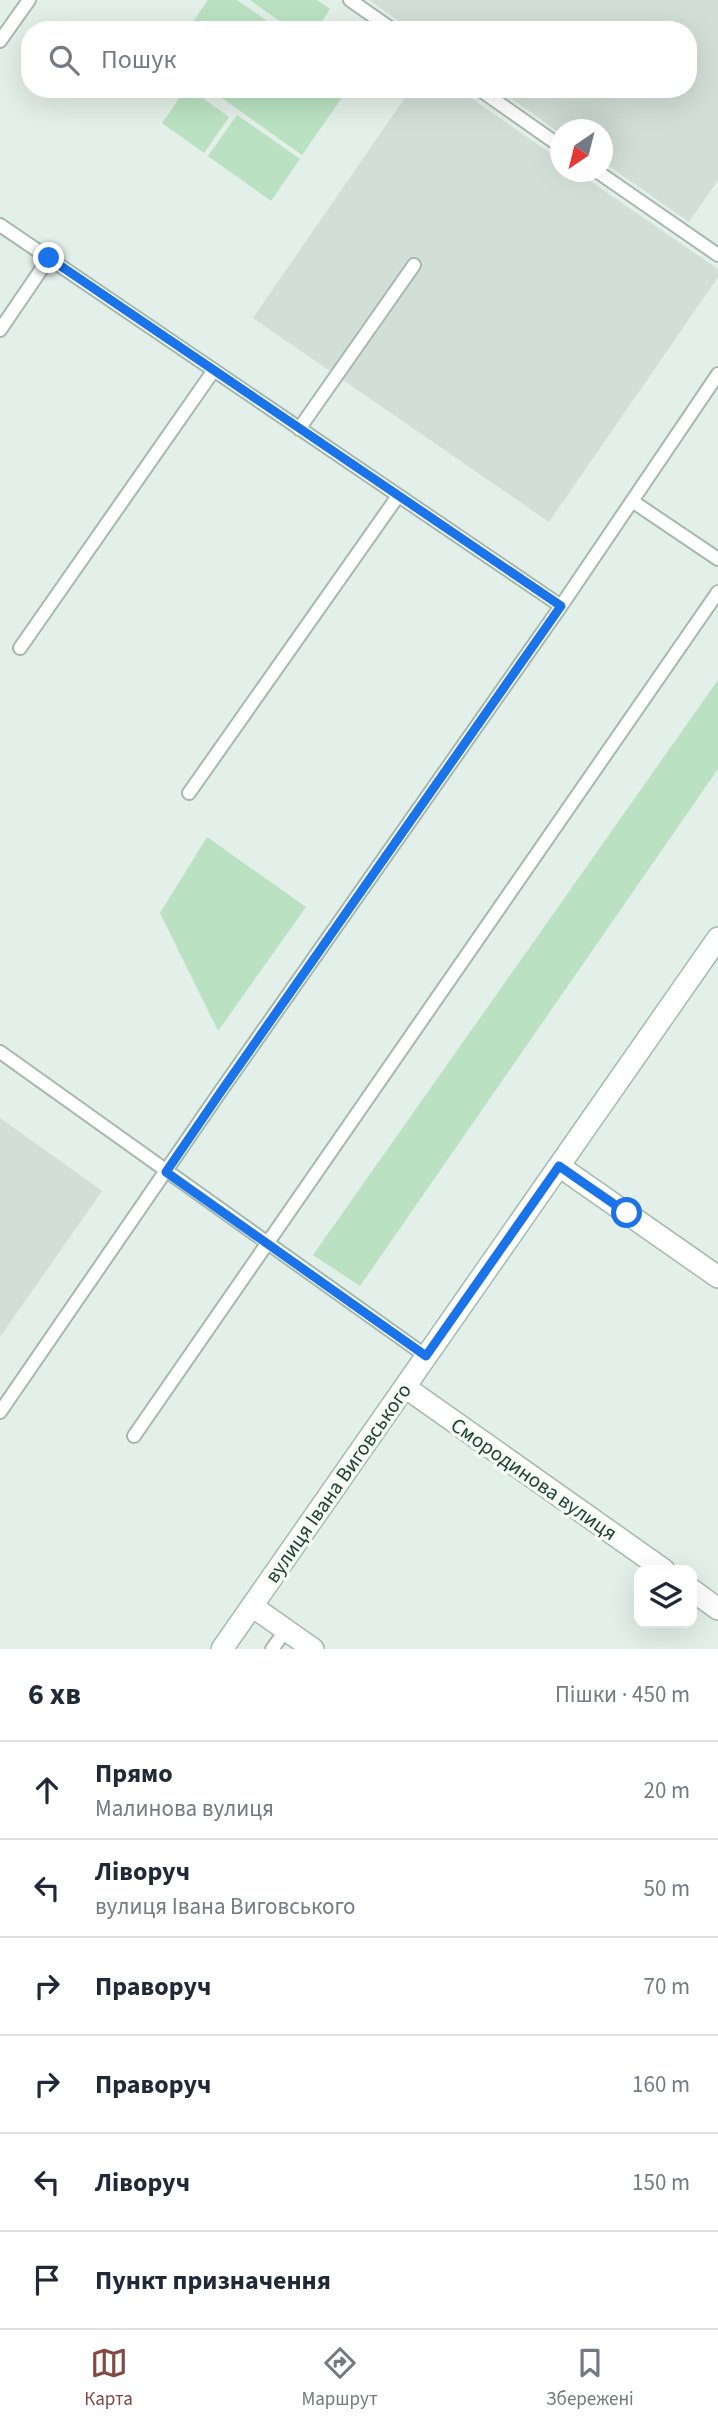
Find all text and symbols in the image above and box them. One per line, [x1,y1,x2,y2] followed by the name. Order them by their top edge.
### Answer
[21,21,697,98] search box
[45,41,83,79] icon: search
[101,41,176,78] text: Пошук
[550,119,613,182] north arrow
[33,242,64,273] route end
[611,1197,642,1228] route start
[258,1377,418,1589] street label: вулиця Івана Виговського
[445,1410,623,1548] street label: Смородинова вулиця
[634,1565,697,1628] map controls
[634,1565,697,1628] button: layers
[28,1673,81,1716] text: 6 хв
[555,1678,690,1711] text: Пішки · 450 m
[95,1755,173,1792] text: Прямо
[28,1771,66,1809] icon: ahead
[643,1774,690,1807] text: 20 m
[95,1792,274,1825] text: Малинова вулиця
[95,1853,190,1890] text: Ліворуч
[28,1869,66,1907] icon: left
[643,1872,690,1905] text: 50 m
[95,1890,355,1923] text: вулиця Івана Виговського
[28,1967,66,2005] icon: right
[95,1968,211,2005] text: Праворуч
[643,1970,690,2003] text: 70 m
[28,2065,66,2103] icon: right
[95,2066,211,2103] text: Праворуч
[632,2068,690,2101] text: 160 m
[28,2163,66,2201] icon: left
[95,2164,190,2201] text: Ліворуч
[632,2166,690,2199] text: 150 m
[28,2261,66,2299] icon: arrive
[95,2262,331,2299] text: Пункт призначення
[84,2344,133,2413] tab: Карта
[301,2344,378,2413] tab: Маршрут
[546,2344,634,2413] tab: Збережені

